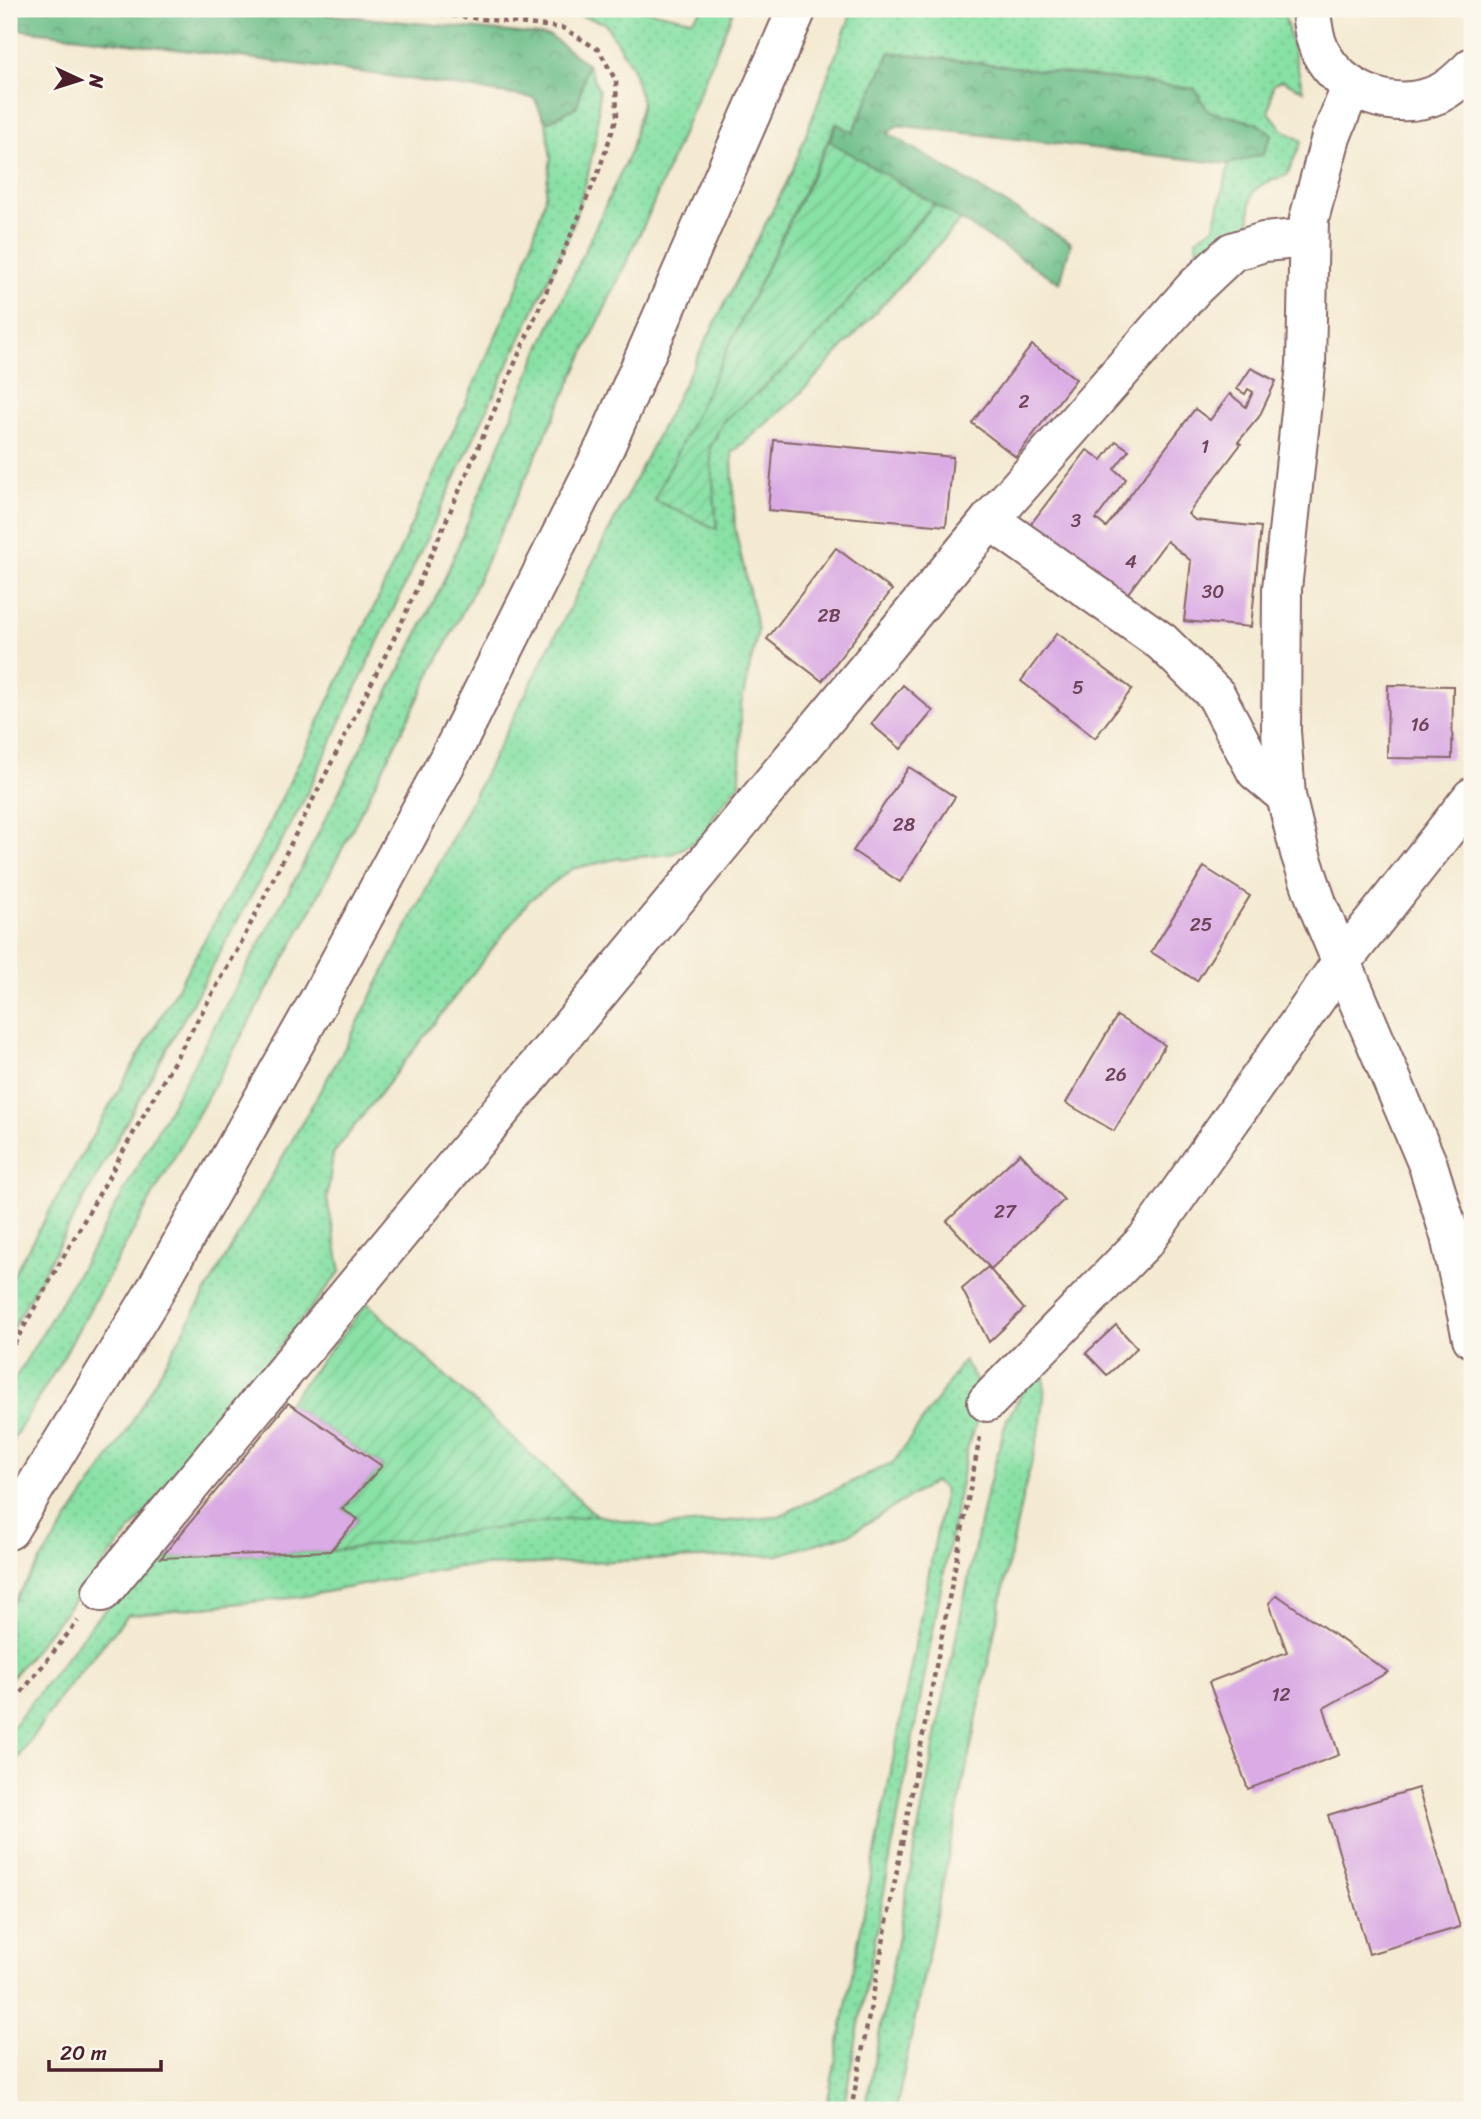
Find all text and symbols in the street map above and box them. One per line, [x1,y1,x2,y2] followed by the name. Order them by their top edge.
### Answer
[46,46,116,116] north arrow
[79,72,113,90] text: N
[1019,385,1030,418] house number: 2
[1201,430,1209,463] house number: 1
[1071,504,1082,537] house number: 3
[1125,545,1137,578] house number: 4
[1202,575,1224,608] house number: 30
[818,599,840,632] house number: 2B
[1072,671,1084,704] house number: 5
[1411,708,1429,741] house number: 16
[893,808,916,841] house number: 28
[1190,908,1213,941] house number: 25
[1105,1058,1127,1091] house number: 26
[994,1195,1017,1228] house number: 27
[1271,1678,1291,1711] house number: 12
[49,2028,161,2072] scale bar
[60,2034,107,2072] text: 20 m

